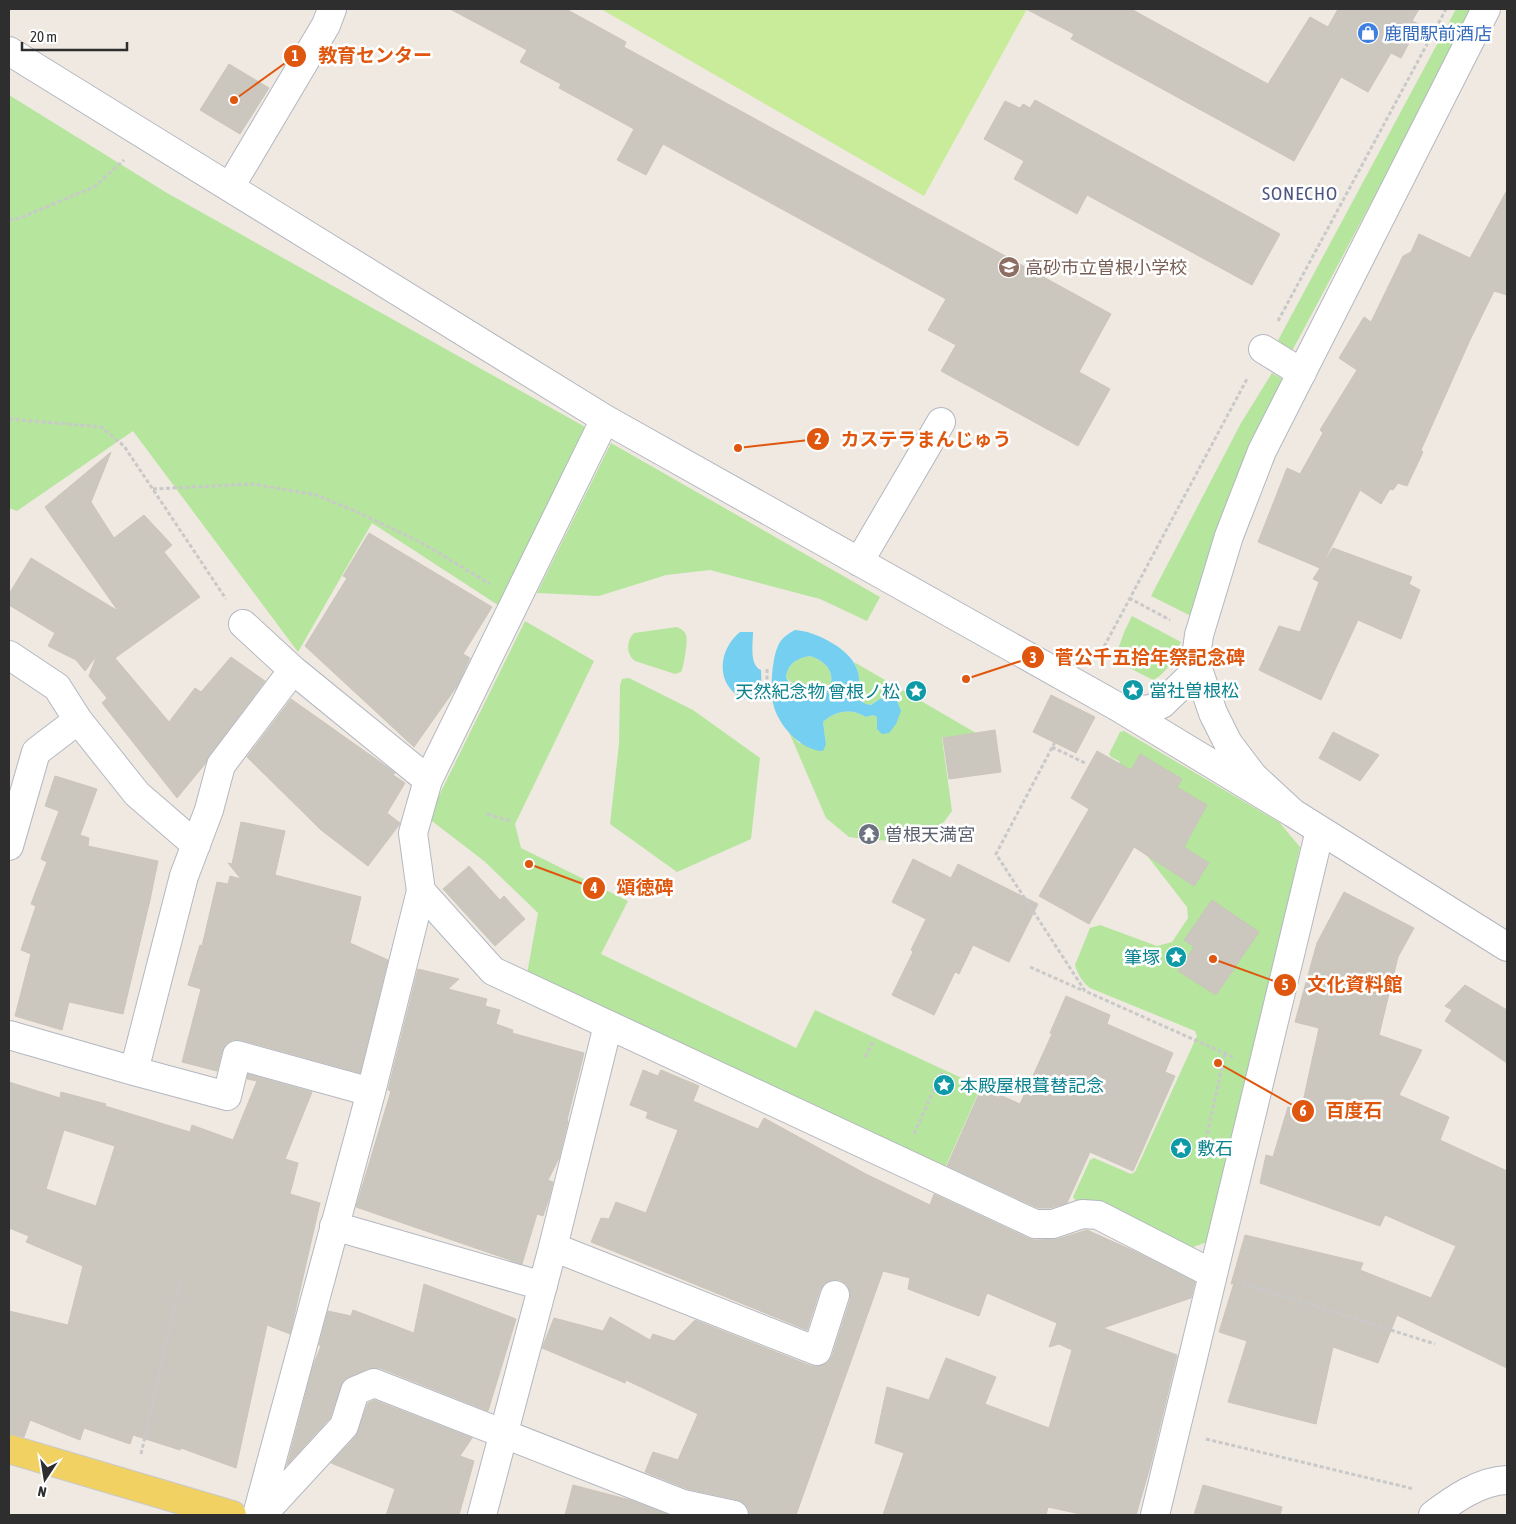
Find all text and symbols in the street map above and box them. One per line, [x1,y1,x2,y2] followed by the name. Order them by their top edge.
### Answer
[22,20,128,52] scale bar
[1356,21,1380,45] shop icon: 鹿間駅前酒店
[1384,23,1492,44] place label: 鹿間駅前酒店
[30,28,57,45] text: 20 m
[283,39,442,73] callout: 教育センター
[318,44,432,66] text: 教育センター
[291,47,299,64] text: 1
[1262,182,1338,204] district label: SONECHO
[997,255,1021,279] school or university icon: 高砂市立曽根小学校
[1025,257,1187,278] place label: 高砂市立曽根小学校
[805,422,1021,456] callout: カステラまんじゅう
[840,428,1012,450] text: カステラまんじゅう
[814,430,822,447] text: 2
[1020,640,1255,674] callout: 菅公千五拾年祭記念碑
[1055,646,1245,668] text: 菅公千五拾年祭記念碑
[1029,649,1037,666] text: 3
[1121,678,1145,702] place icon: 當社曽根松
[904,679,928,703] place icon: 天然紀念物 曾根ノ松
[1149,680,1239,701] place label: 當社曽根松
[736,681,900,702] place label: 天然紀念物 曾根ノ松
[857,822,881,846] temple icon: 曽根天満宮
[885,824,975,845] place label: 曽根天満宮
[582,871,684,905] callout: 頌徳碑
[616,876,674,898] text: 頌徳碑
[589,879,598,896] text: 4
[1164,945,1188,969] place icon: 筆塚
[1124,947,1160,968] place label: 筆塚
[1272,968,1412,1002] callout: 文化資料館
[1307,973,1403,995] text: 文化資料館
[1281,976,1289,993] text: 5
[932,1073,956,1097] place icon: 本殿屋根葺替記念
[960,1075,1104,1096] place label: 本殿屋根葺替記念
[1291,1094,1393,1128] callout: 百度石
[1325,1099,1383,1121] text: 百度石
[1299,1102,1307,1119] text: 6
[1169,1136,1193,1160] place icon: 敷石
[1197,1138,1233,1159] place label: 敷石
[20,1454,70,1504] north arrow
[37,1483,48,1500] text: N

